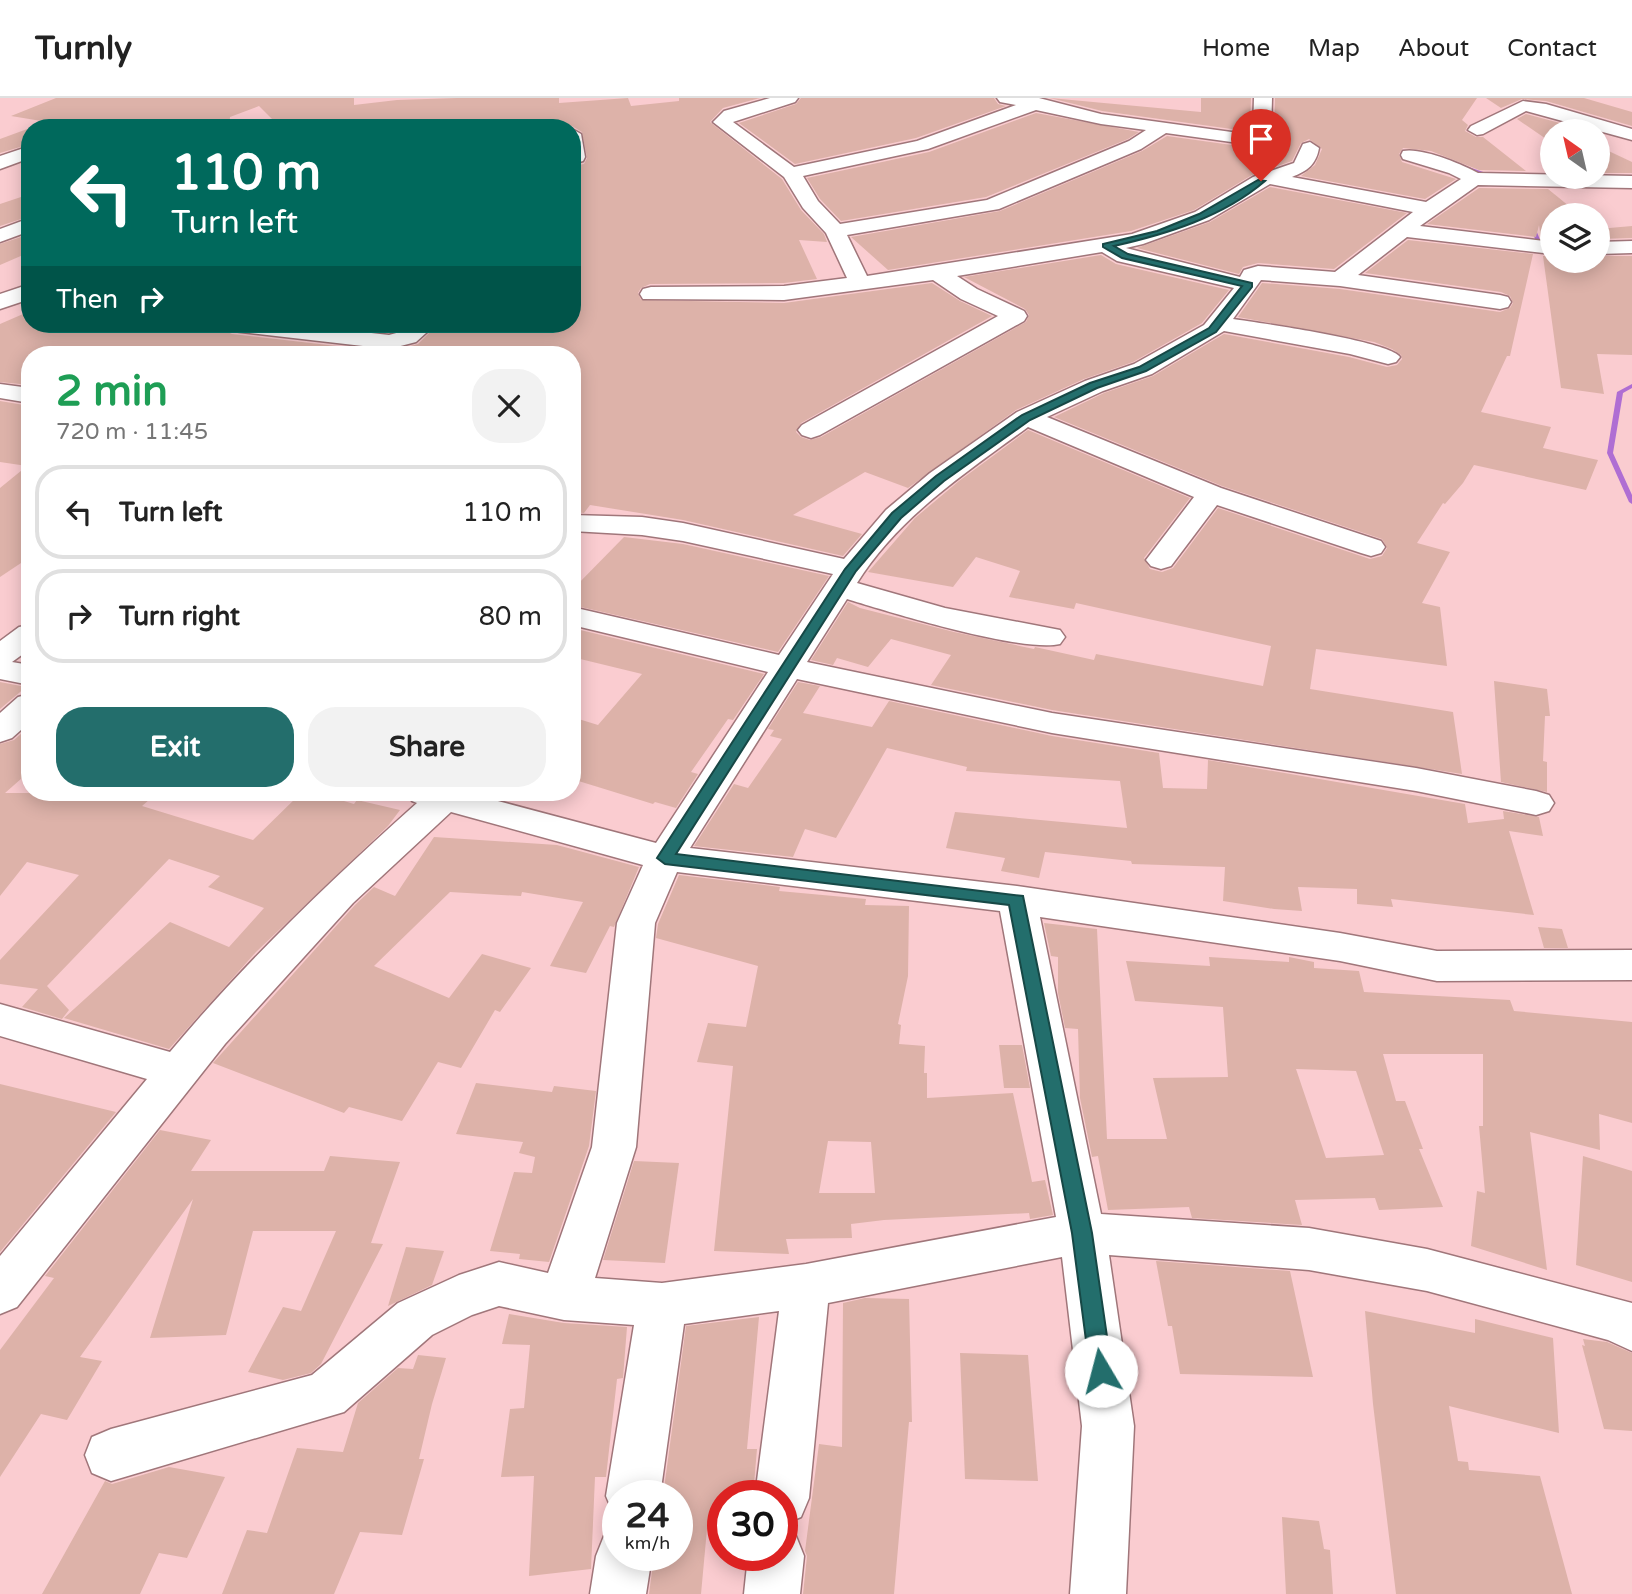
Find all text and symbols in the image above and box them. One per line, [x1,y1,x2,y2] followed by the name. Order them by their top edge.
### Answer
[35,29,132,68] text: Turnly
[1202,34,1270,63] text: Home
[1308,34,1360,63] text: Map
[1398,34,1469,63] text: About
[1507,34,1597,63] text: Contact
[1231,109,1291,181] pin
[1540,119,1610,189] north arrow
[1540,119,1610,273] map controls
[1242,120,1280,158] icon: arrive
[171,144,321,203] text: 110 m
[56,147,147,238] icon: left
[1540,203,1610,273] button: layers
[171,204,298,242] text: Turn left
[132,280,170,318] icon: right
[56,284,118,315] text: Then
[56,366,168,417] text: 2 min
[472,369,546,443] button: close
[56,418,208,446] text: 720 m · 11:45
[60,493,98,531] icon: left
[119,497,222,528] text: Turn left
[462,497,542,528] text: 110 m
[60,597,98,635] icon: right
[119,601,240,632] text: Turn right
[479,601,542,632] text: 80 m
[56,707,294,787] button: Exit
[308,707,546,787] button: Share
[1064,1334,1138,1408] position arrow
[707,1480,798,1571] speed limit sign: 30
[626,1495,669,1537] text: 24
[625,1532,670,1554] text: km/h

